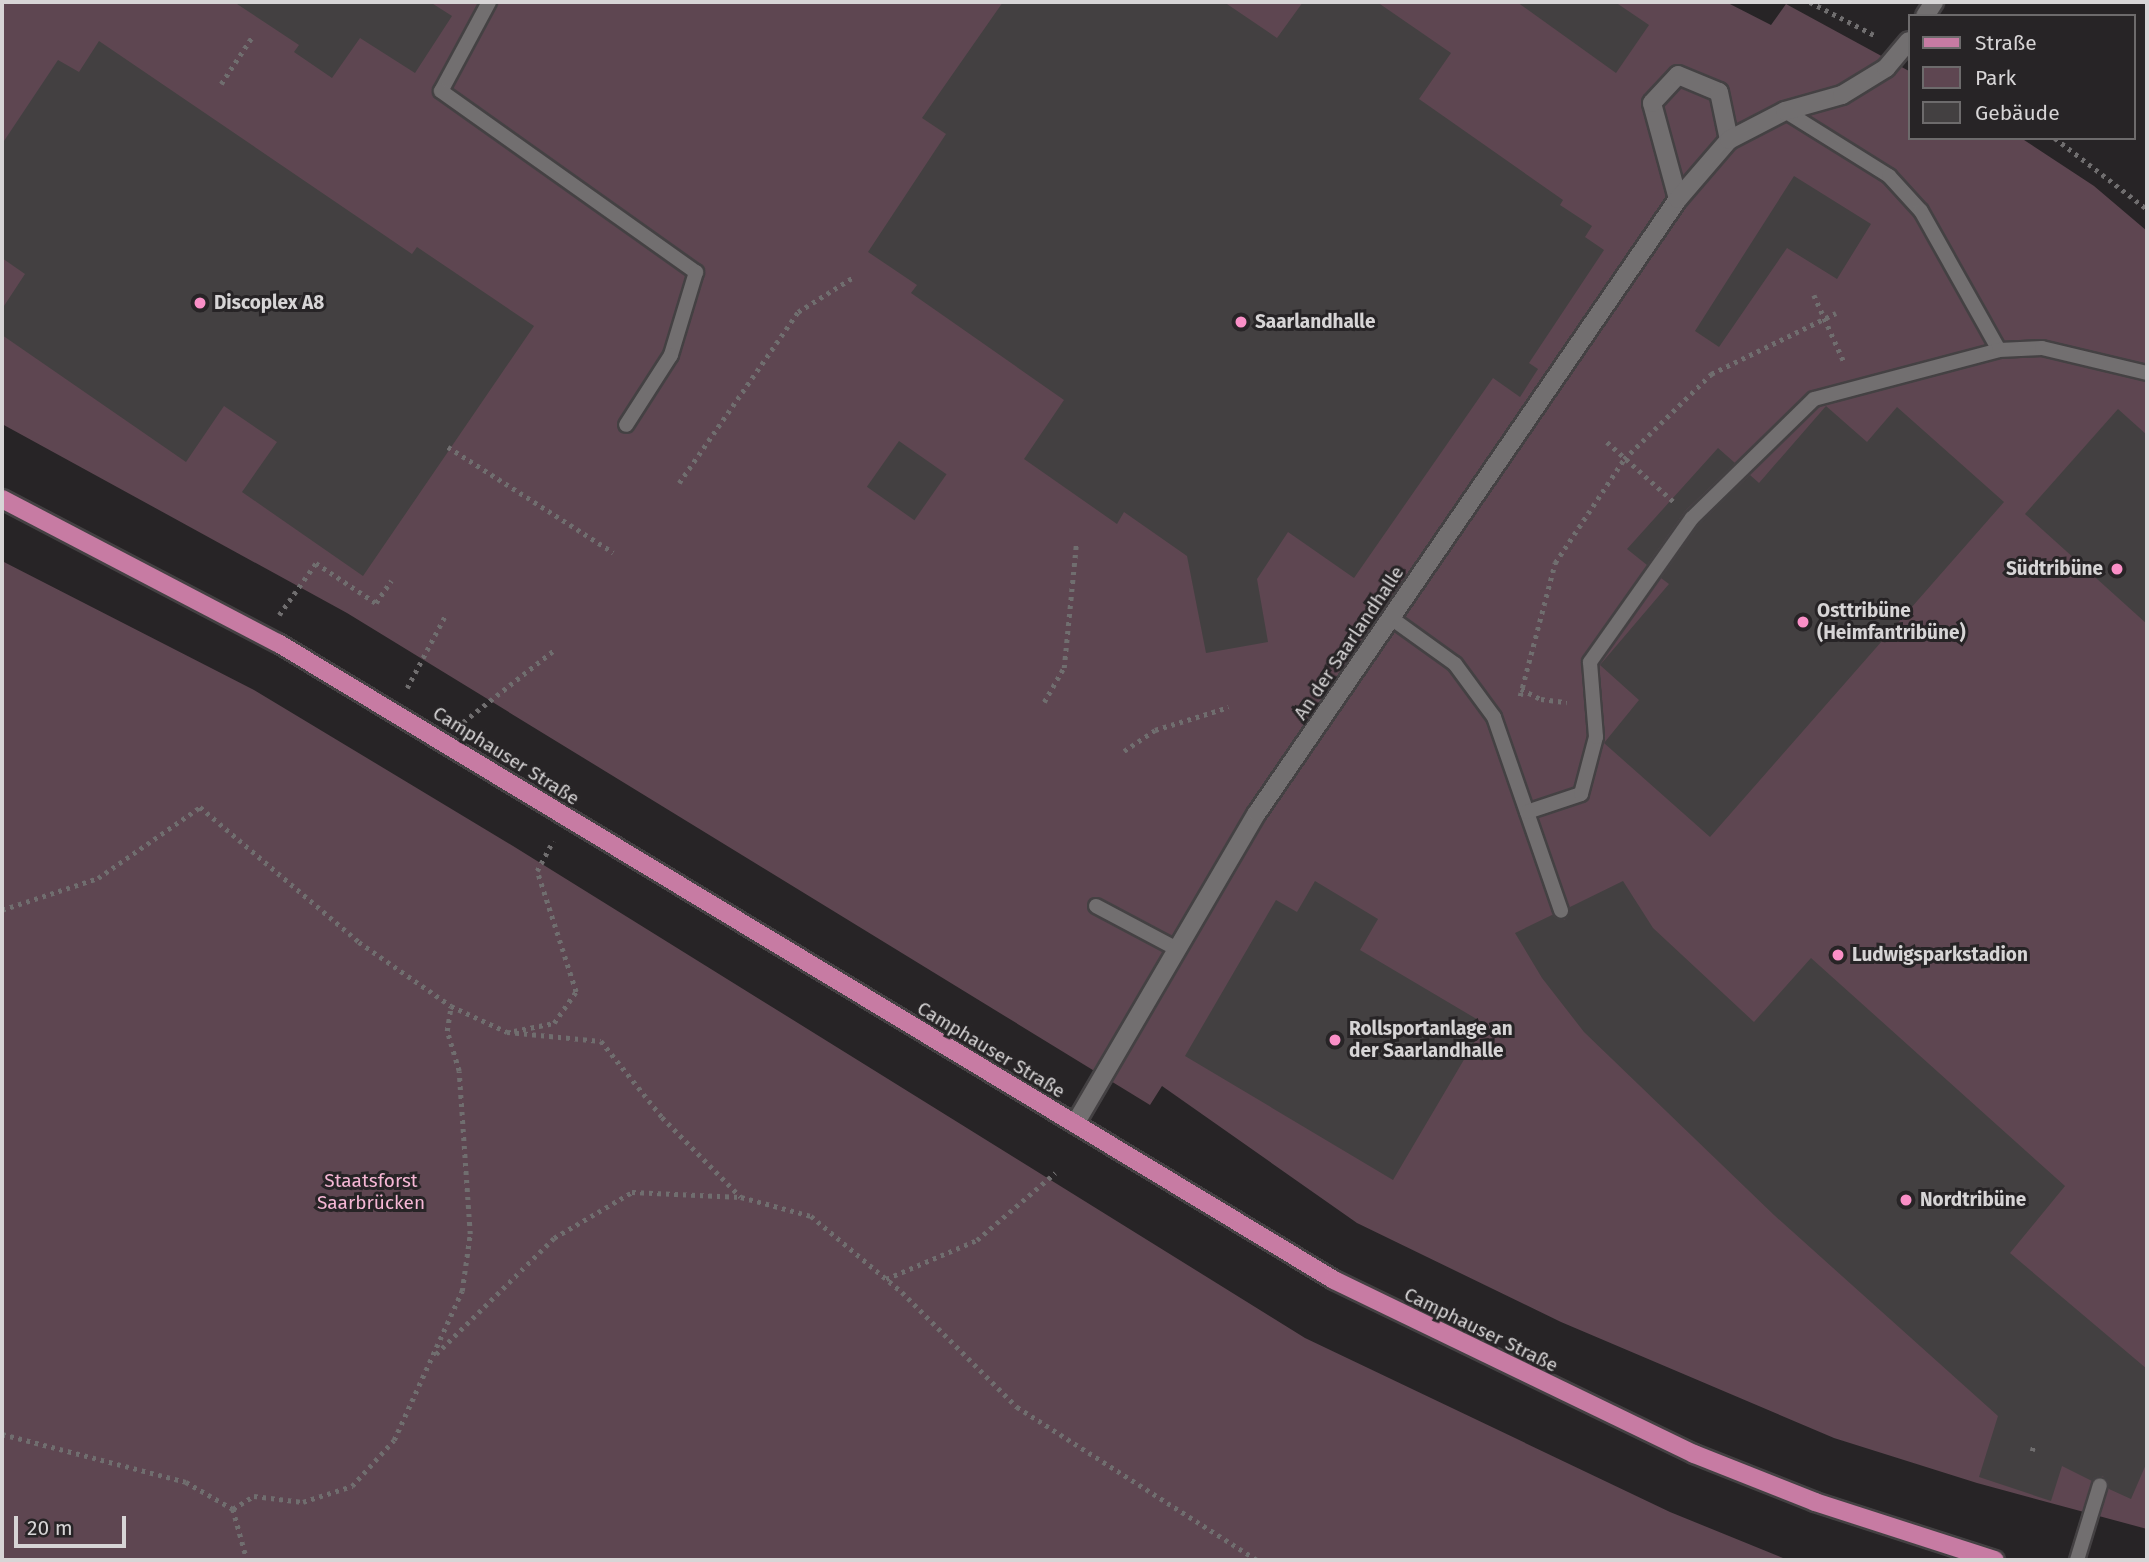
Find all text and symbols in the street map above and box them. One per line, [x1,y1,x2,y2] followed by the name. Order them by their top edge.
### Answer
[1908,14,2135,140] legend
[1975,30,2037,56] text: Straße
[1975,65,2016,91] text: Park
[1975,100,2060,126] text: Gebäude
[214,292,324,314] place label: Discoplex A8
[192,295,208,311] marker: Discoplex A8
[1255,311,1375,333] place label: Saarlandhalle
[1233,314,1249,330] marker: Saarlandhalle
[2006,558,2103,580] place label: Südtribüne
[2109,561,2125,577] marker: Südtribüne
[1289,562,1409,724] street label: An der Saarlandhalle
[1817,600,1966,644] place label: Osttribüne (Heimfantribüne)
[1795,614,1811,630] marker: Osttribüne (Heimfantribüne)
[429,702,583,810] street label: Camphauser Straße
[1852,944,2028,966] place label: Ludwigsparkstadion
[1830,947,1846,963] marker: Ludwigsparkstadion
[913,997,1069,1103] street label: Camphauser Straße
[1349,1018,1513,1062] place label: Rollsportanlage an der Saarlandhalle
[1327,1032,1343,1048] marker: Rollsportanlage an der Saarlandhalle
[317,1170,425,1214] park label: Staatsforst Saarbrücken
[1920,1189,2026,1211] place label: Nordtribüne
[1898,1192,1914,1208] marker: Nordtribüne
[1400,1283,1562,1377] street label: Camphauser Straße
[18,1502,130,1546] scale bar
[27,1515,73,1541] text: 20 m

